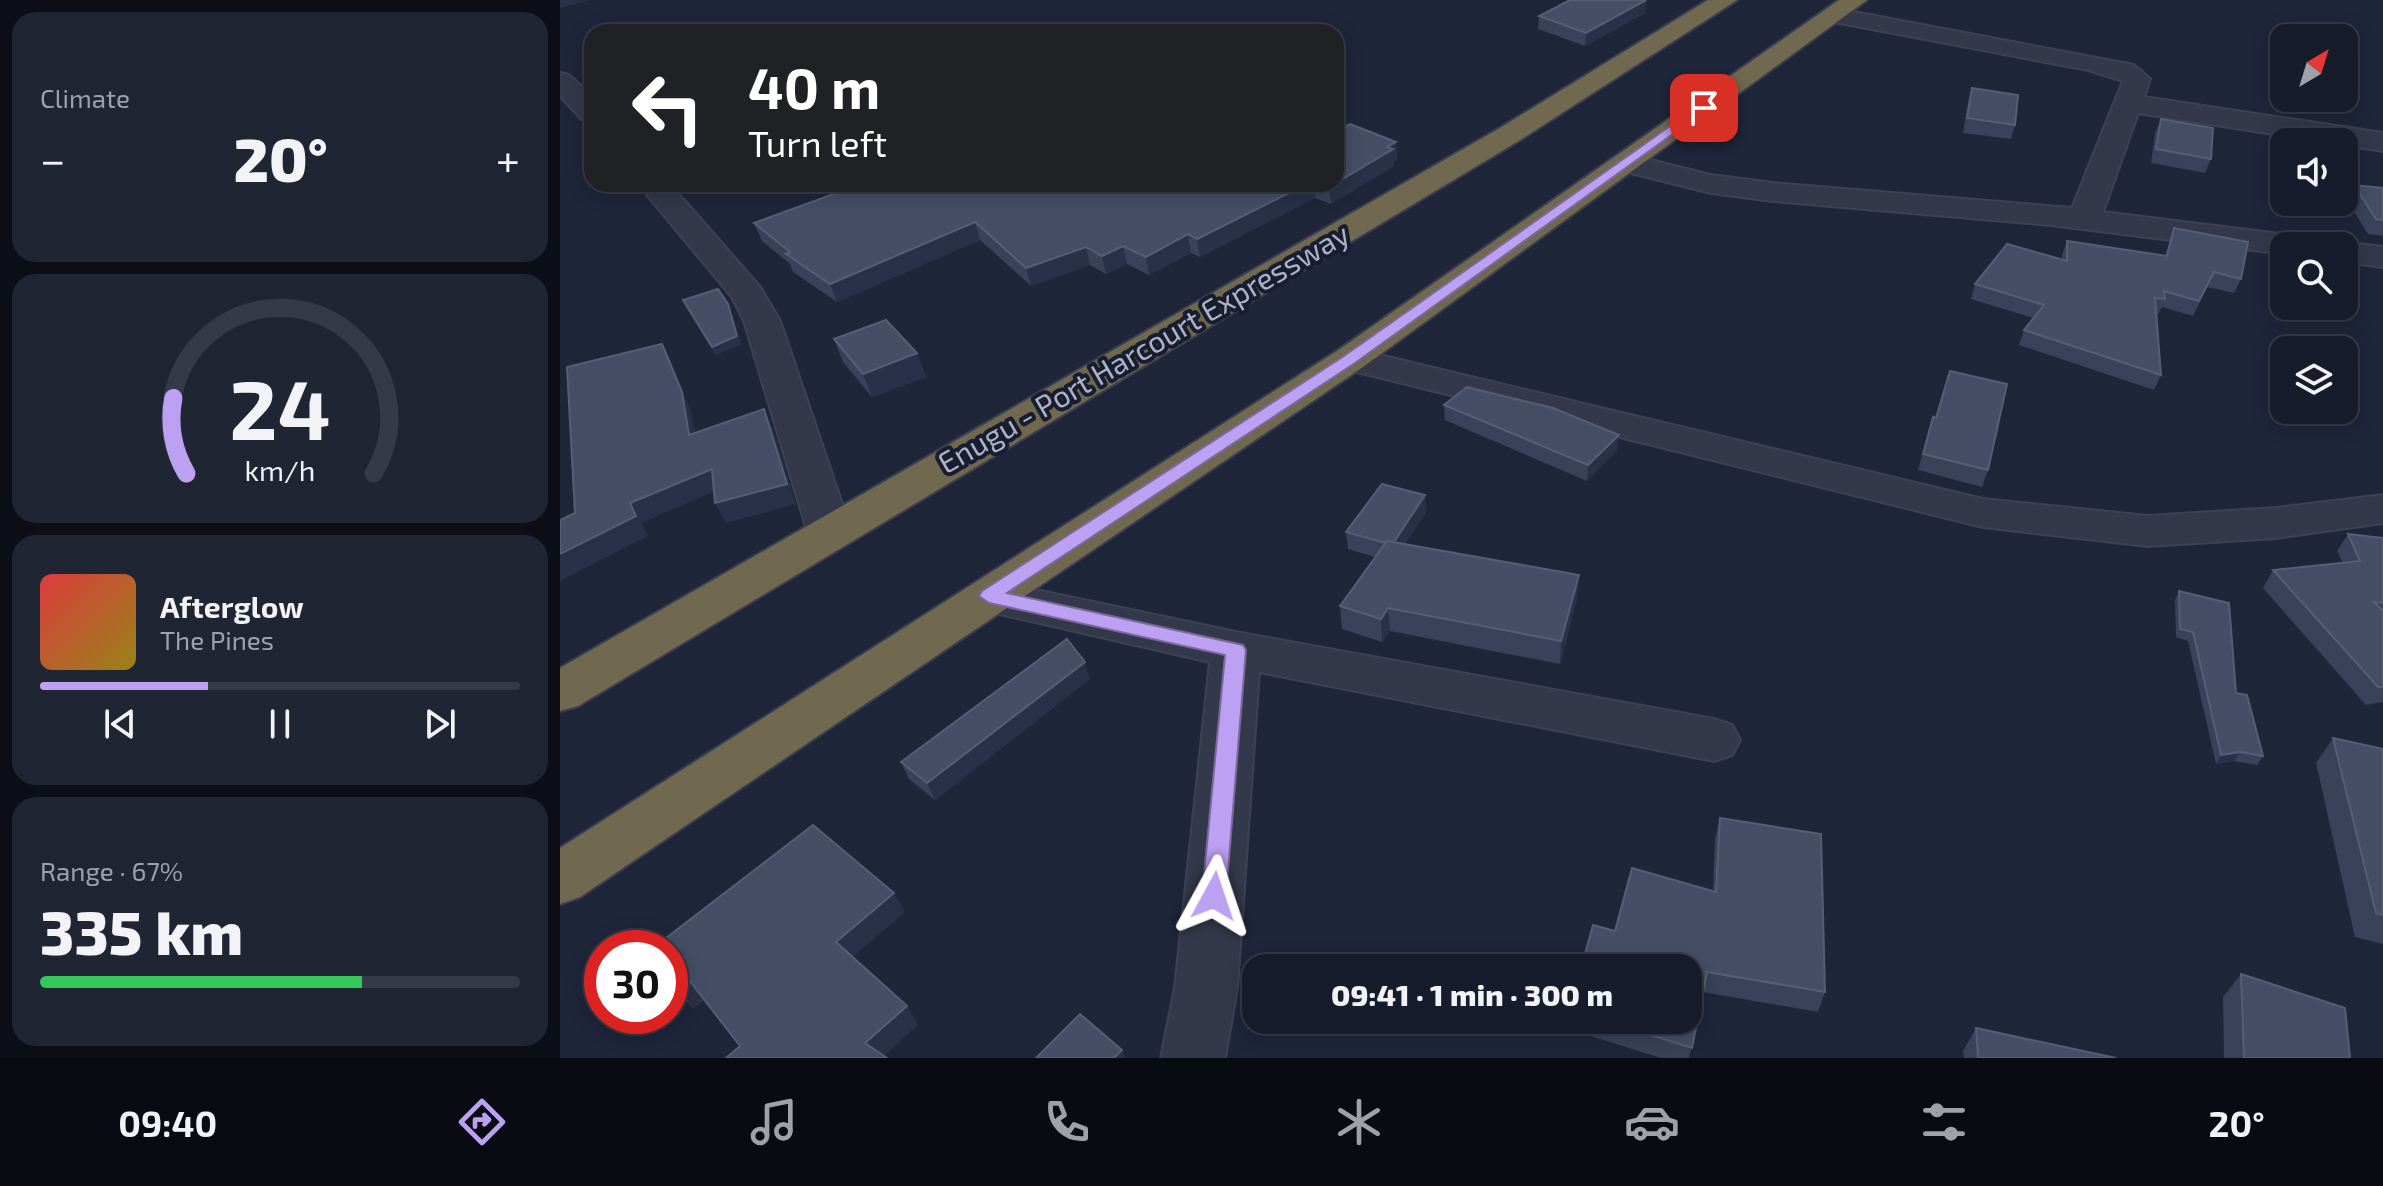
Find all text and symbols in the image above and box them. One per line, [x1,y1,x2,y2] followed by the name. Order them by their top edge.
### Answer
[2270,24,2358,112] north arrow
[2270,24,2358,424] map controls
[748,53,880,120] text: 40 m
[616,56,720,160] icon: left
[1670,74,1738,142] pin
[40,82,130,113] text: Climate
[1682,86,1726,130] icon: arrive
[748,121,887,164] text: Turn left
[234,122,328,194] text: 20°
[2270,128,2358,216] button: sound
[40,132,66,185] text: −
[496,132,520,185] text: +
[931,214,1355,480] street label: Enugu - Port Harcourt Expressway
[2270,232,2358,320] button: search
[2270,336,2358,424] button: layers
[229,357,331,457] text: 24
[245,452,315,487] text: km/h
[160,588,304,624] text: Afterglow
[160,624,274,655] text: The Pines
[98,702,142,746] icon: previous
[258,702,302,746] icon: pause
[418,702,462,746] icon: next
[1172,854,1256,938] position arrow
[40,855,183,886] text: Range · 67%
[40,895,243,967] text: 335 km
[584,930,688,1034] speed limit sign: 30
[1331,976,1613,1012] text: 09:41 · 1 min · 300 m
[454,1094,510,1150] icon: directions
[746,1094,802,1150] icon: music
[1039,1094,1095,1150] icon: phone
[1331,1094,1387,1150] icon: climate
[1624,1094,1680,1150] icon: car
[1916,1094,1972,1150] icon: filters
[118,1101,217,1144] text: 09:40
[2209,1101,2265,1144] text: 20°

